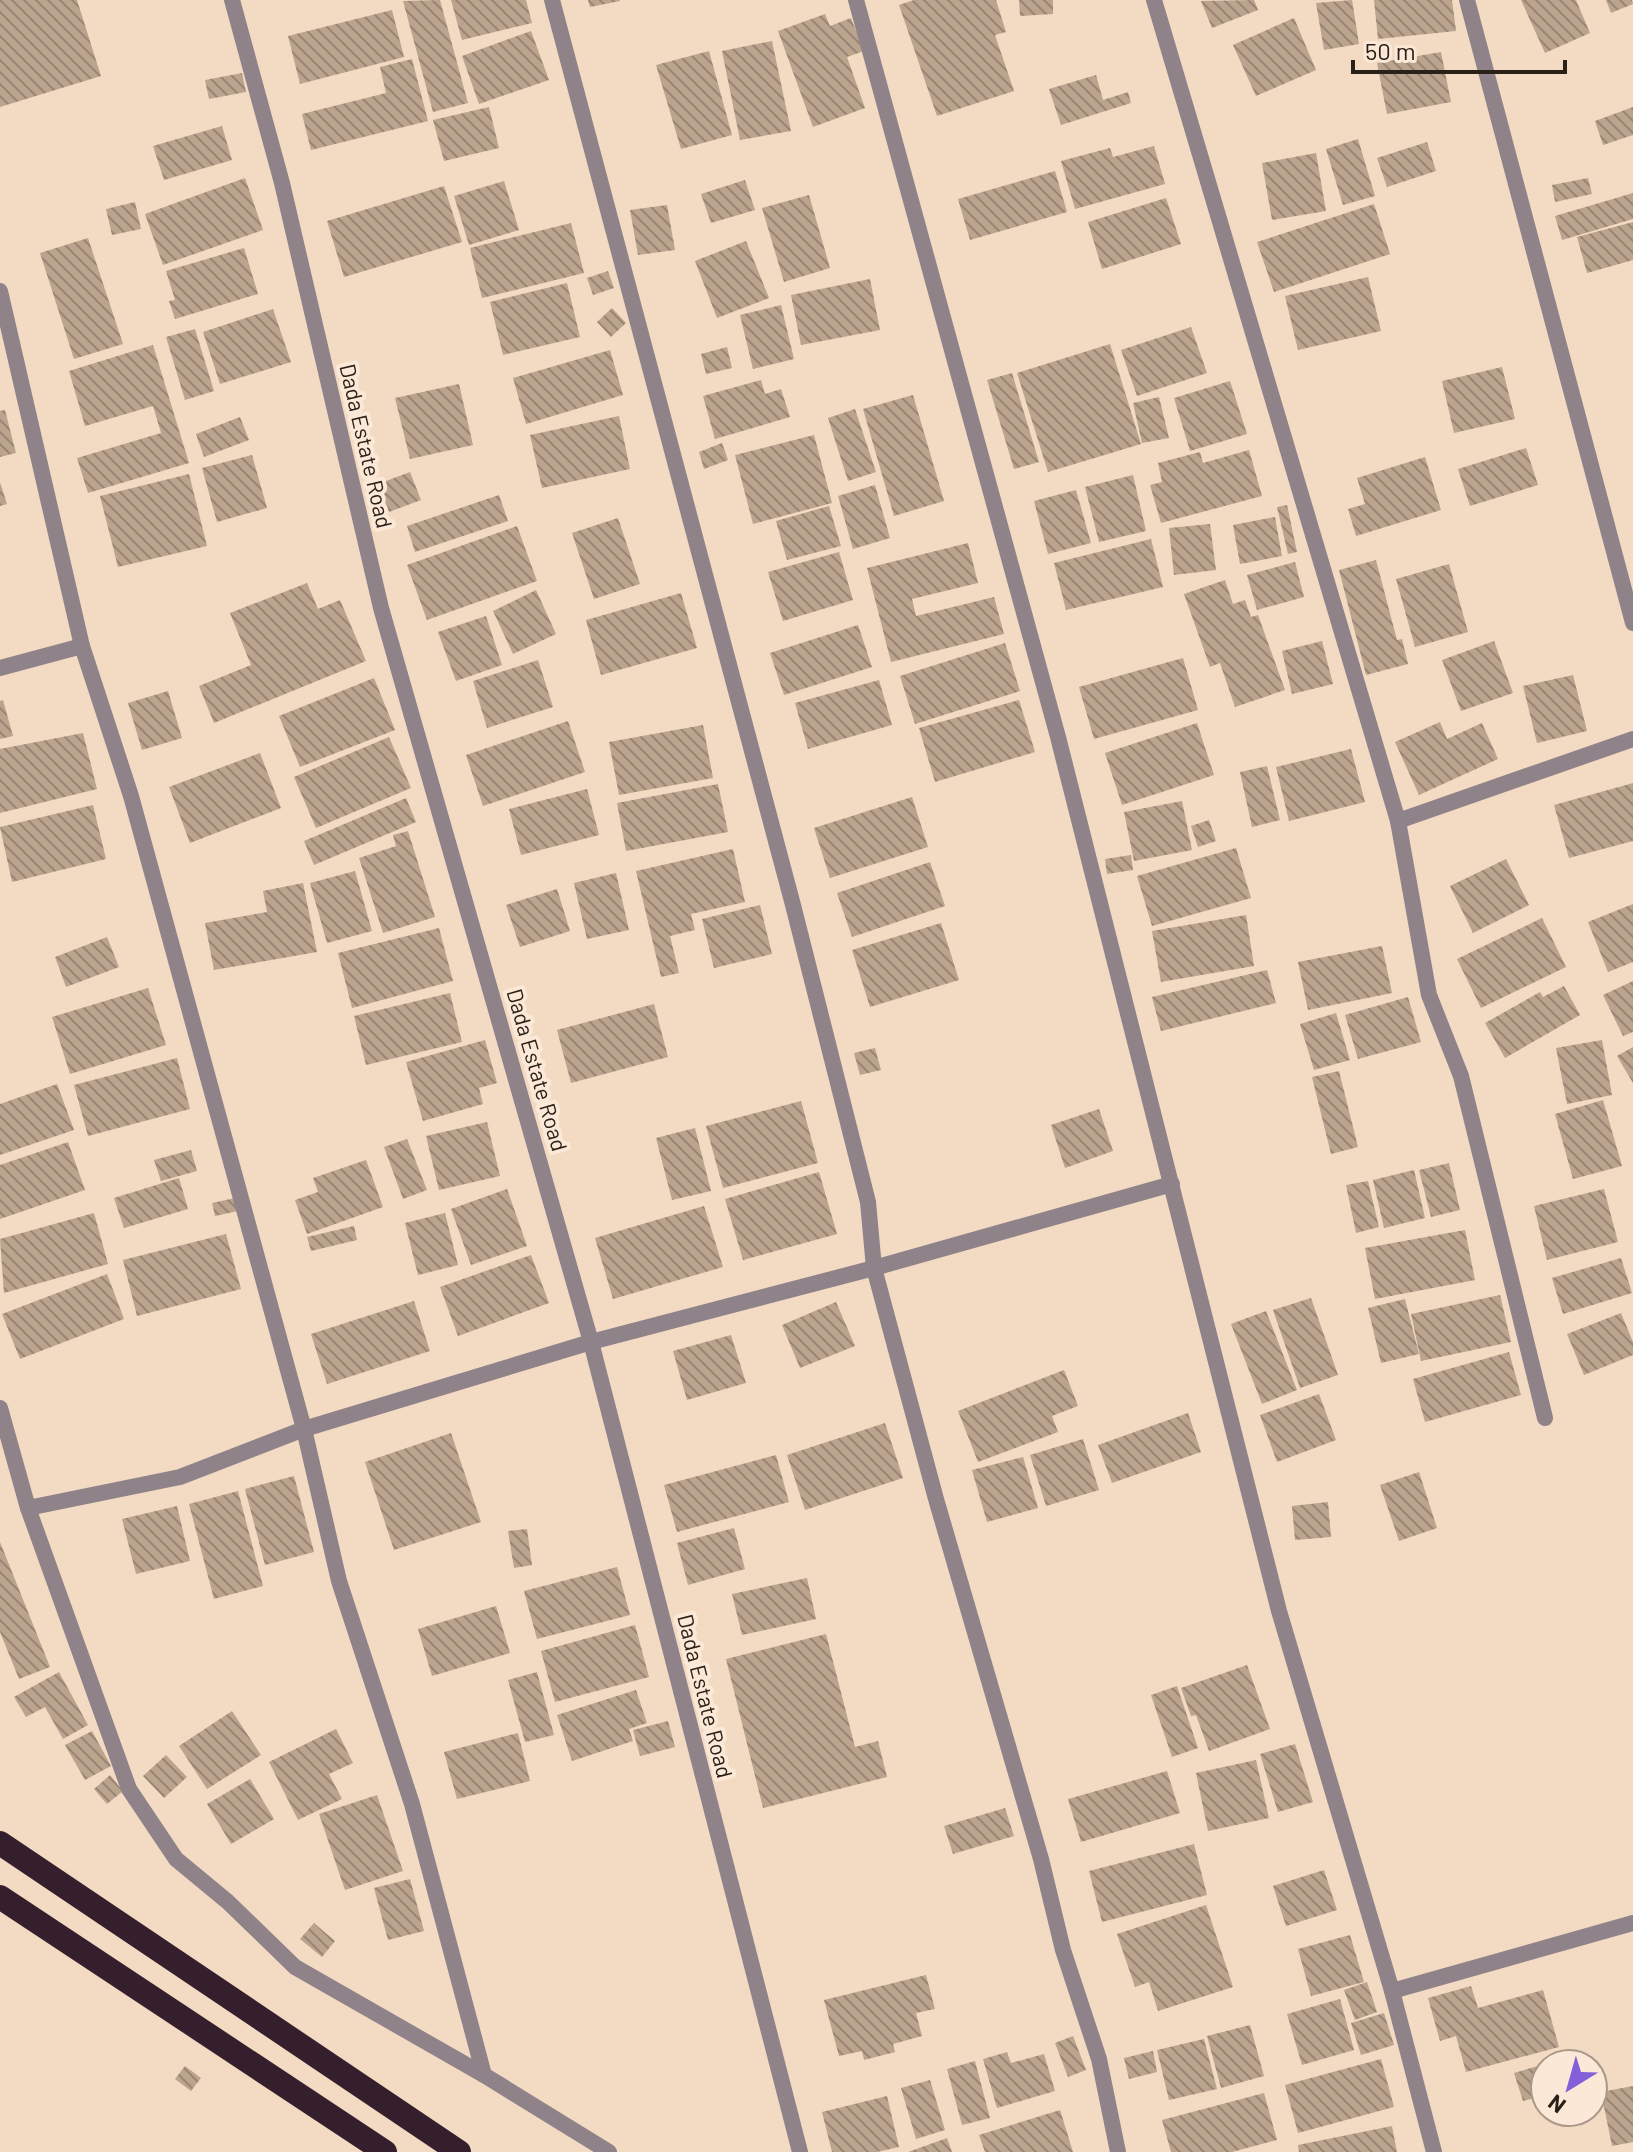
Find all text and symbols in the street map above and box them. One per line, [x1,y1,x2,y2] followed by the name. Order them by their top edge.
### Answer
[1353,24,1565,74] scale bar
[1365,36,1416,65] text: 50 m
[335,361,399,530] street label: Dada Estate Road
[502,985,574,1154] street label: Dada Estate Road
[673,1611,739,1780] street label: Dada Estate Road
[1529,2048,1609,2128] north arrow
[1543,2090,1570,2120] text: N

